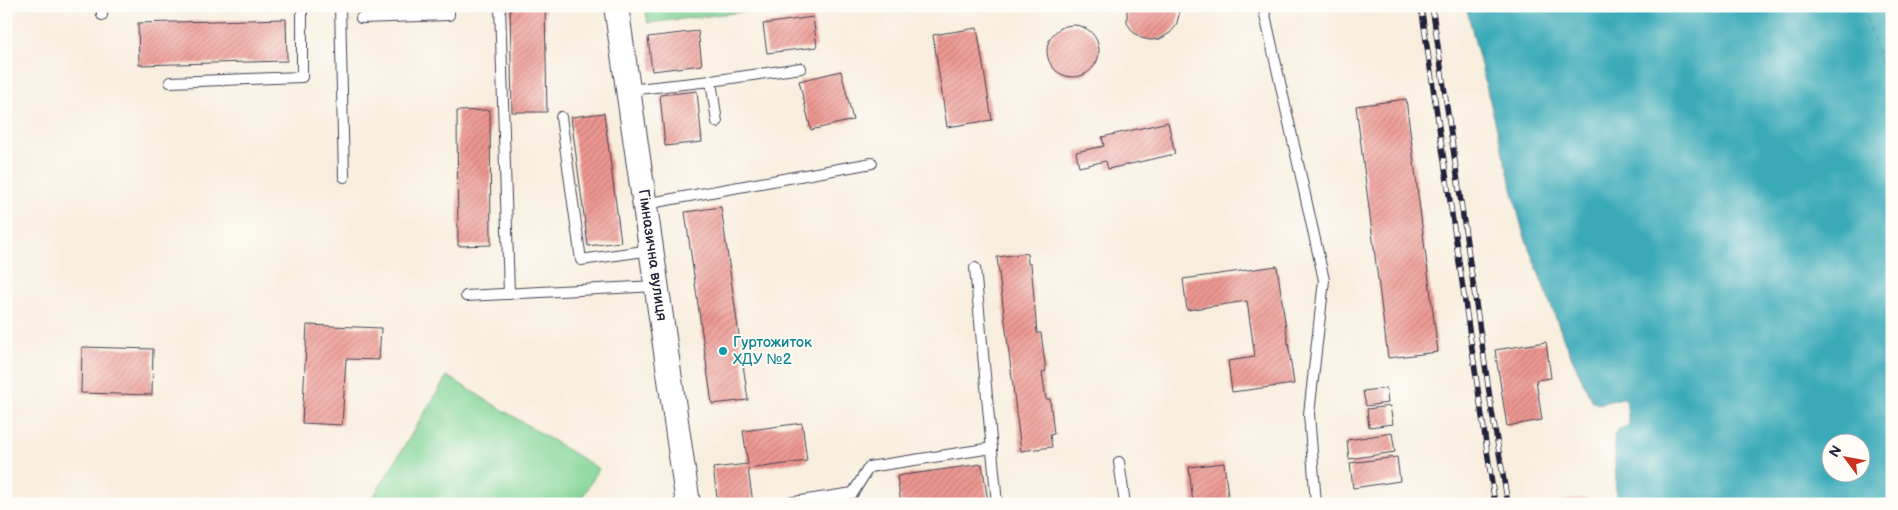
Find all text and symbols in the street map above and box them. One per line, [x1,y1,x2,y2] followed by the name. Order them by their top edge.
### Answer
[634,188,671,322] street label: Гімназична вулиця
[733,333,812,369] place label: Гуртожиток ХДУ №2
[717,345,729,357] marker: Гуртожиток ХДУ №2
[1820,432,1870,482] north arrow
[1825,442,1845,460] text: N

